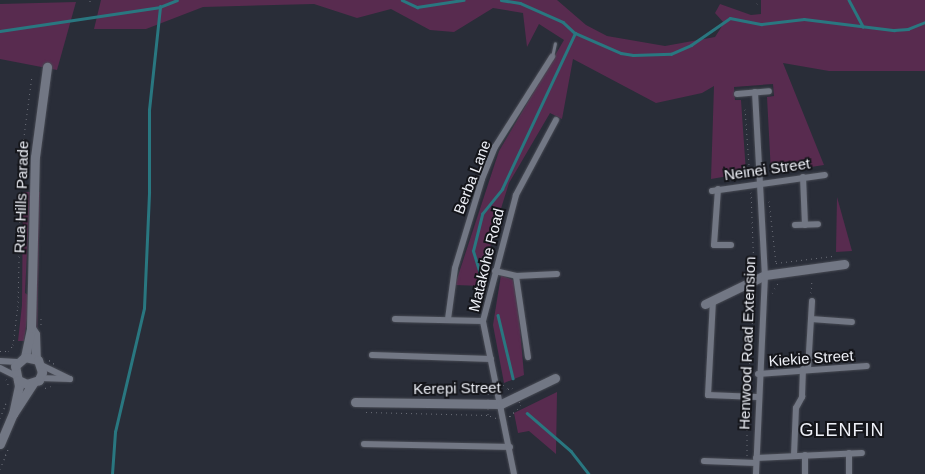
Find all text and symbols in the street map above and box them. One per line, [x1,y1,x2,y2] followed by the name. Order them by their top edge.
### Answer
[450,138,494,216] street label: Berba Lane
[10,140,32,254] street label: Rua Hills Parade
[723,154,811,184] street label: Neinei Street
[464,206,508,314] street label: Matakohe Road
[735,256,759,430] street label: Henwood Road Extension
[768,346,854,370] street label: Kiekie Street
[413,378,501,398] street label: Kerepi Street
[799,419,885,441] district label: GLENFIN

